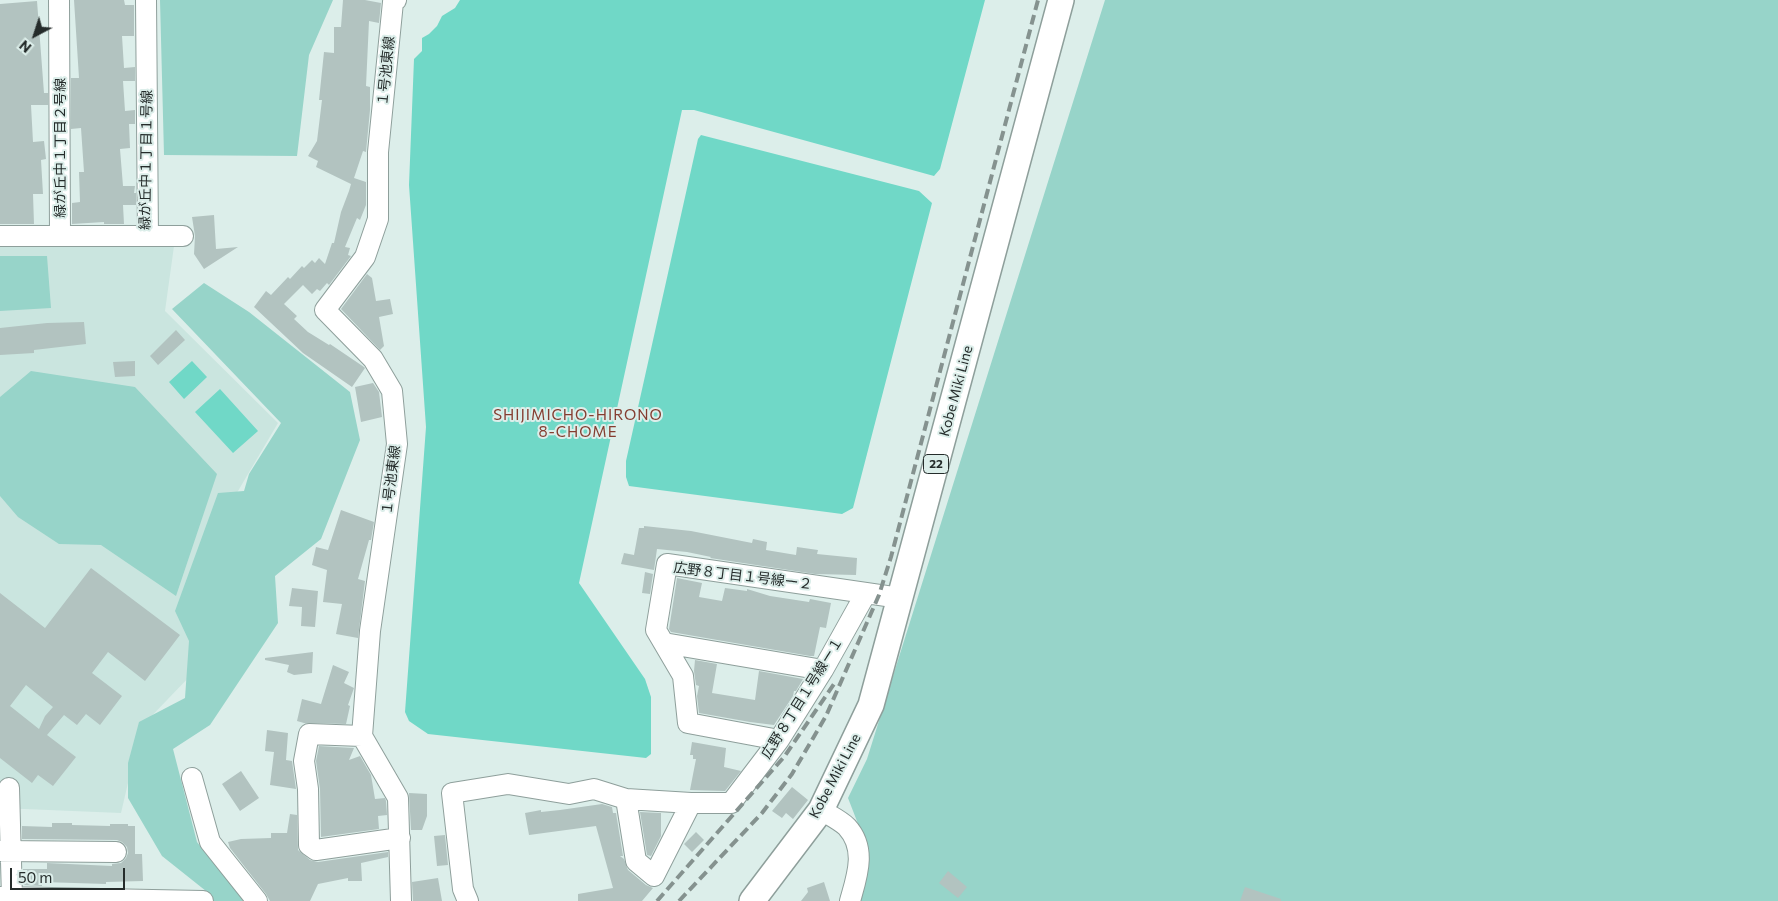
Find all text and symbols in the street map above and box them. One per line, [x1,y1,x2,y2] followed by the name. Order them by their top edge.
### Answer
[10,10,60,60] north arrow
[374,35,398,107] street label: １号池東線
[16,37,35,57] text: N
[52,78,68,218] street label: 緑が丘中１丁目２号線
[136,90,156,230] street label: 緑が丘中１丁目１号線
[936,344,976,438] street label: Kobe Miki Line
[491,406,665,441] district label: SHIJIMICHO-HIRONO 8-CHOME
[378,444,404,516] street label: １号池東線
[924,454,948,474] road number: 22
[672,559,814,593] street label: 広野８丁目１号線ー２
[758,634,846,762] street label: 広野８丁目１号線ー１
[806,731,864,821] street label: Kobe Miki Line
[12,858,128,890] scale bar
[18,868,52,886] text: 50 m

